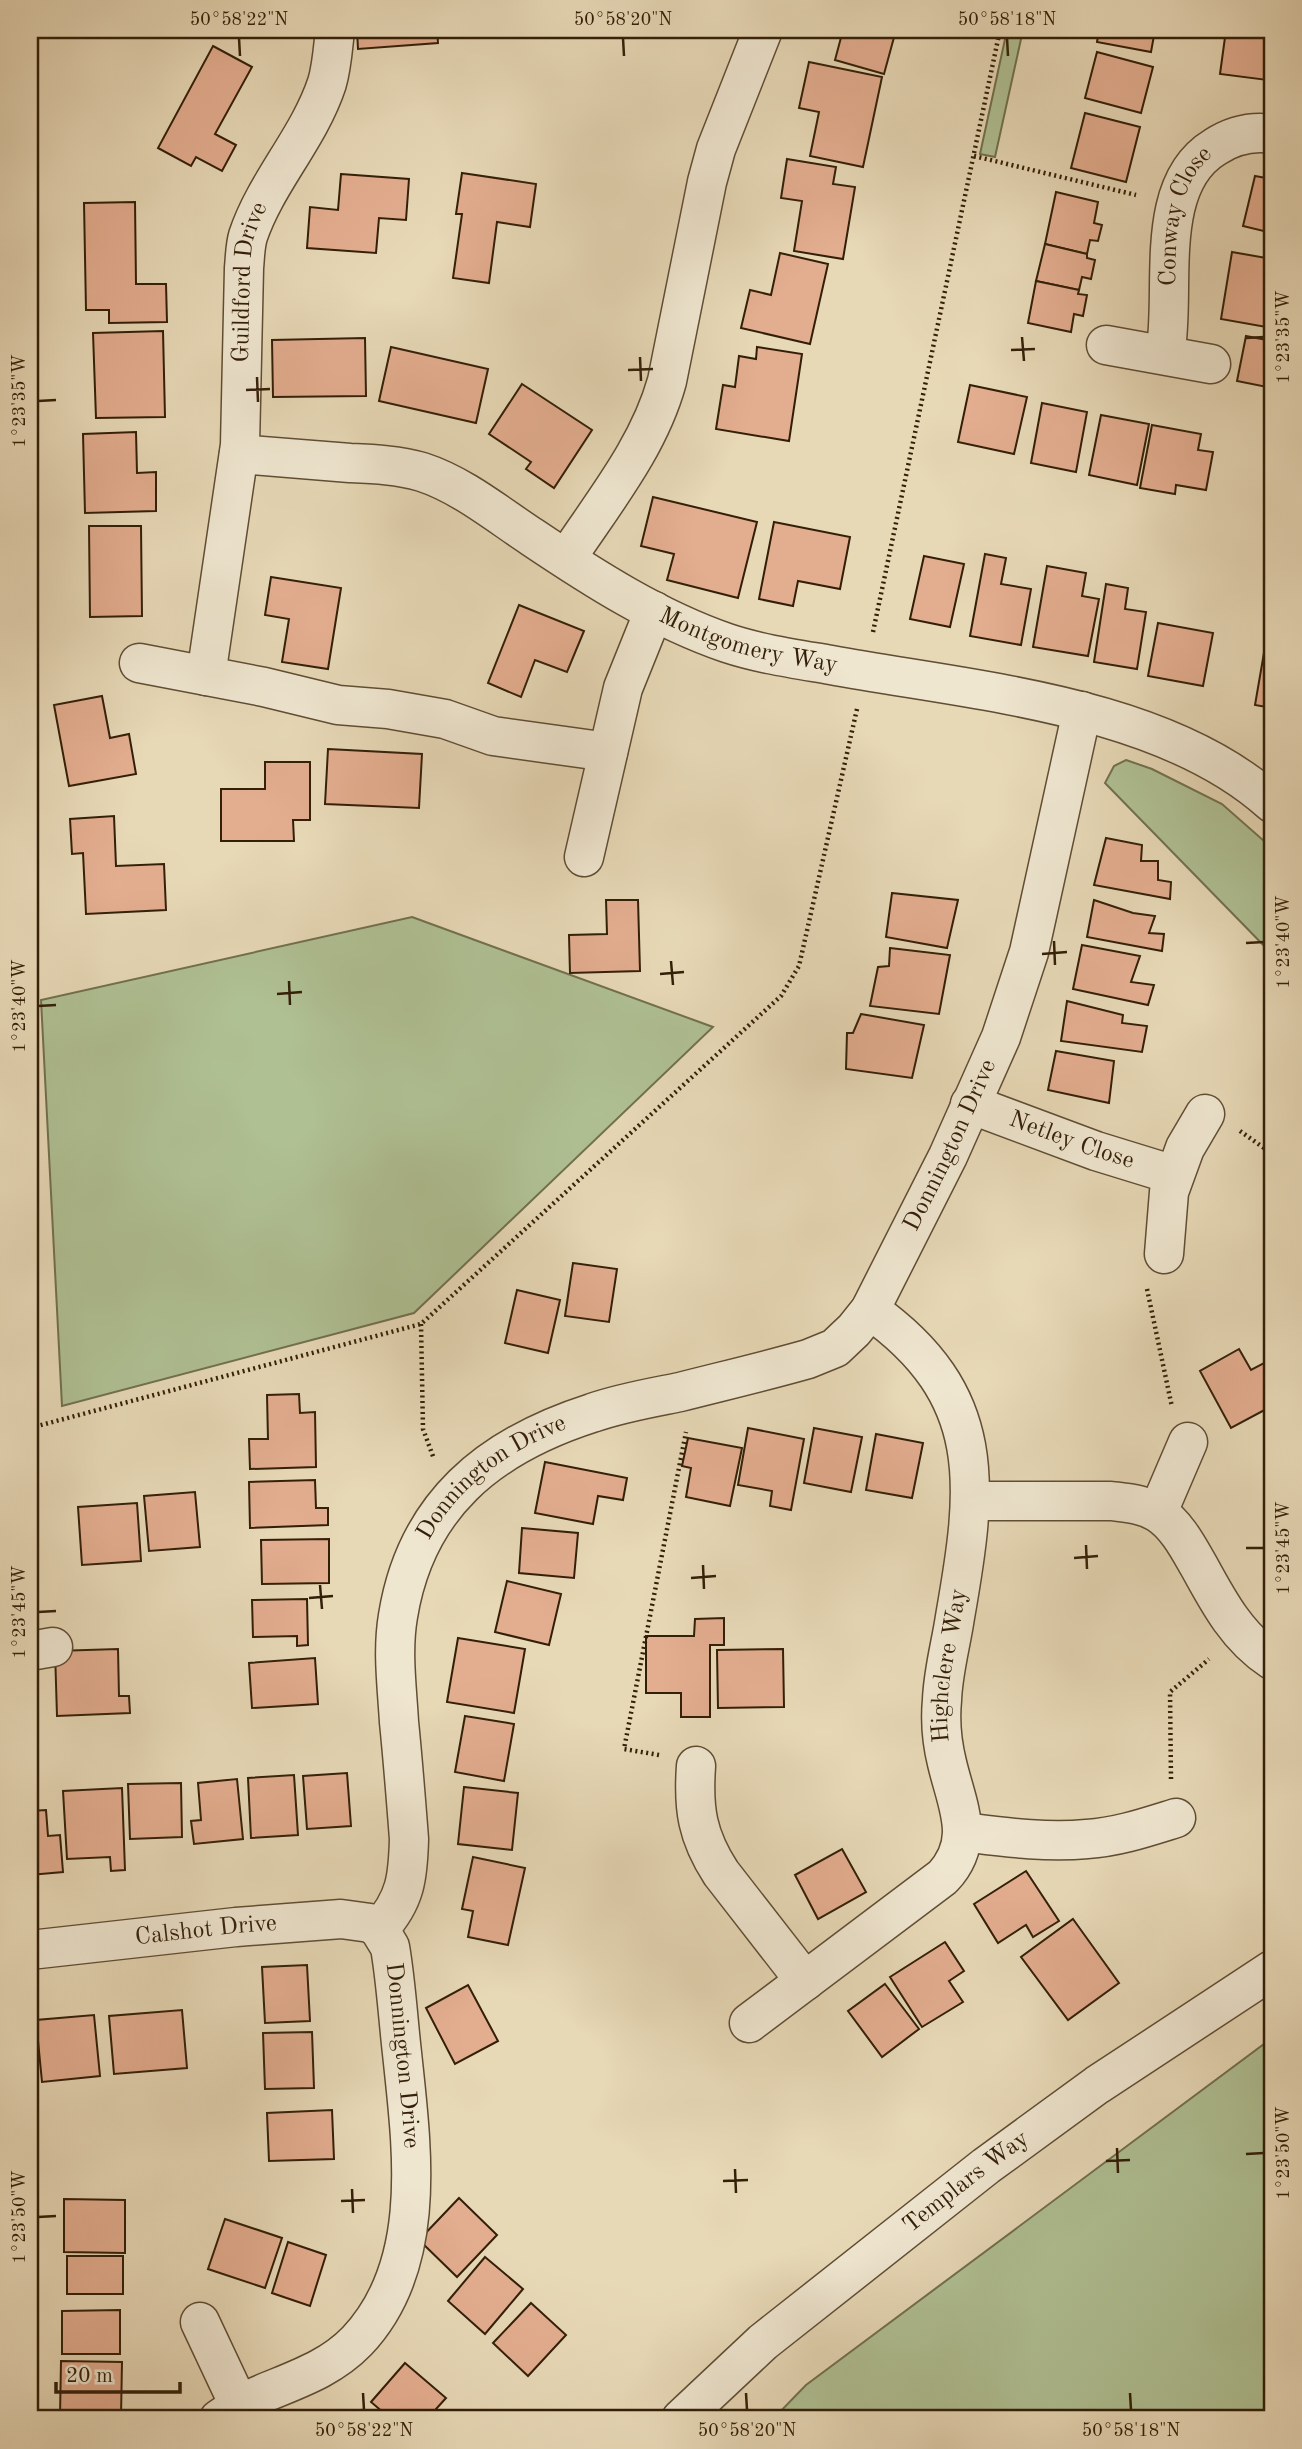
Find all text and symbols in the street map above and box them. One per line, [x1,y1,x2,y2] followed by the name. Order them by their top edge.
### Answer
[190,11,288,29] text: 50°58'22"N
[574,11,672,29] text: 50°58'20"N
[958,11,1056,29] text: 50°58'18"N
[1157,142,1216,286] street label: Conway Close
[230,198,273,363] street label: Guildford Drive
[1275,290,1293,384] text: 1°23'35"W
[11,354,29,448] text: 1°23'35"W
[655,604,840,678] street label: Montgomery Way
[1275,895,1293,989] text: 1°23'40"W
[11,959,29,1053] text: 1°23'40"W
[900,1056,1001,1235] street label: Donnington Drive
[1006,1108,1137,1174] street label: Netley Close
[413,1411,569,1544] street label: Donnington Drive
[1275,1501,1293,1595] text: 1°23'45"W
[11,1565,29,1659] text: 1°23'45"W
[929,1587,972,1744] street label: Highclere Way
[134,1912,278,1950] street label: Calshot Drive
[381,1961,423,2149] street label: Donnington Drive
[1275,2106,1293,2200] text: 1°23'50"W
[899,2127,1034,2238] street label: Templars Way
[11,2170,29,2264] text: 1°23'50"W
[56,2351,180,2395] scale bar
[66,2366,113,2387] text: 20 m
[315,2422,413,2440] text: 50°58'22"N
[698,2422,796,2440] text: 50°58'20"N
[1082,2422,1180,2440] text: 50°58'18"N

